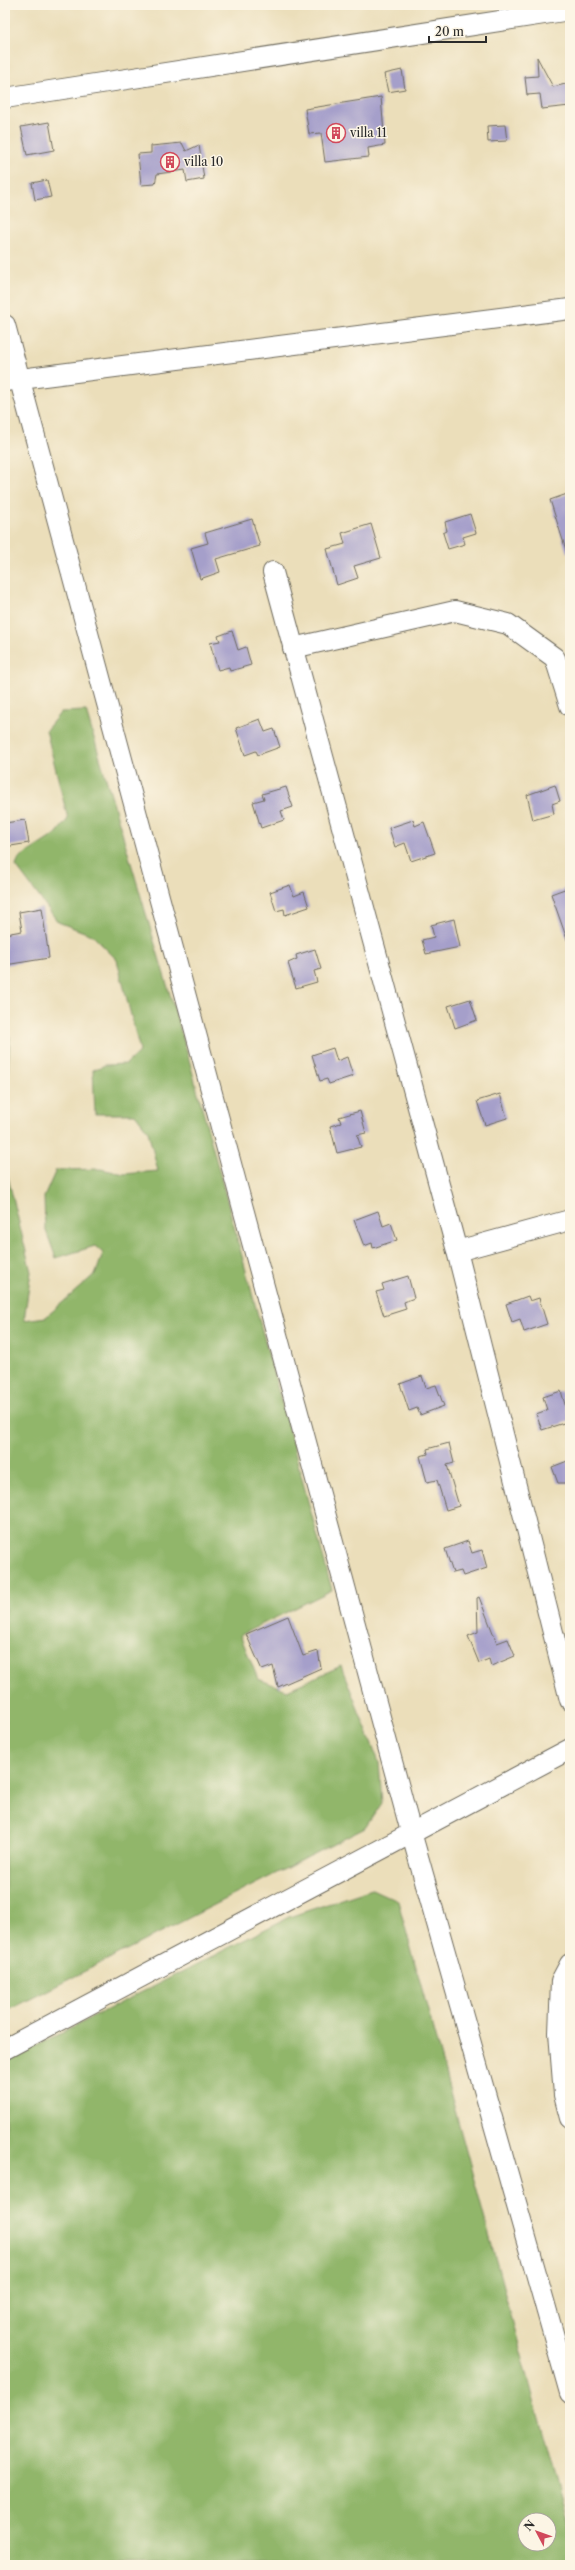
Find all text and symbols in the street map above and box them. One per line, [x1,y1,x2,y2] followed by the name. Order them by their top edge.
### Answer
[429,18,486,44] scale bar
[435,24,464,39] text: 20 m
[325,122,347,144] building icon: villa 11
[349,125,387,140] place label: villa 11
[159,151,181,173] building icon: villa 10
[183,154,223,169] place label: villa 10
[517,2512,557,2552] north arrow
[521,2517,538,2534] text: N

